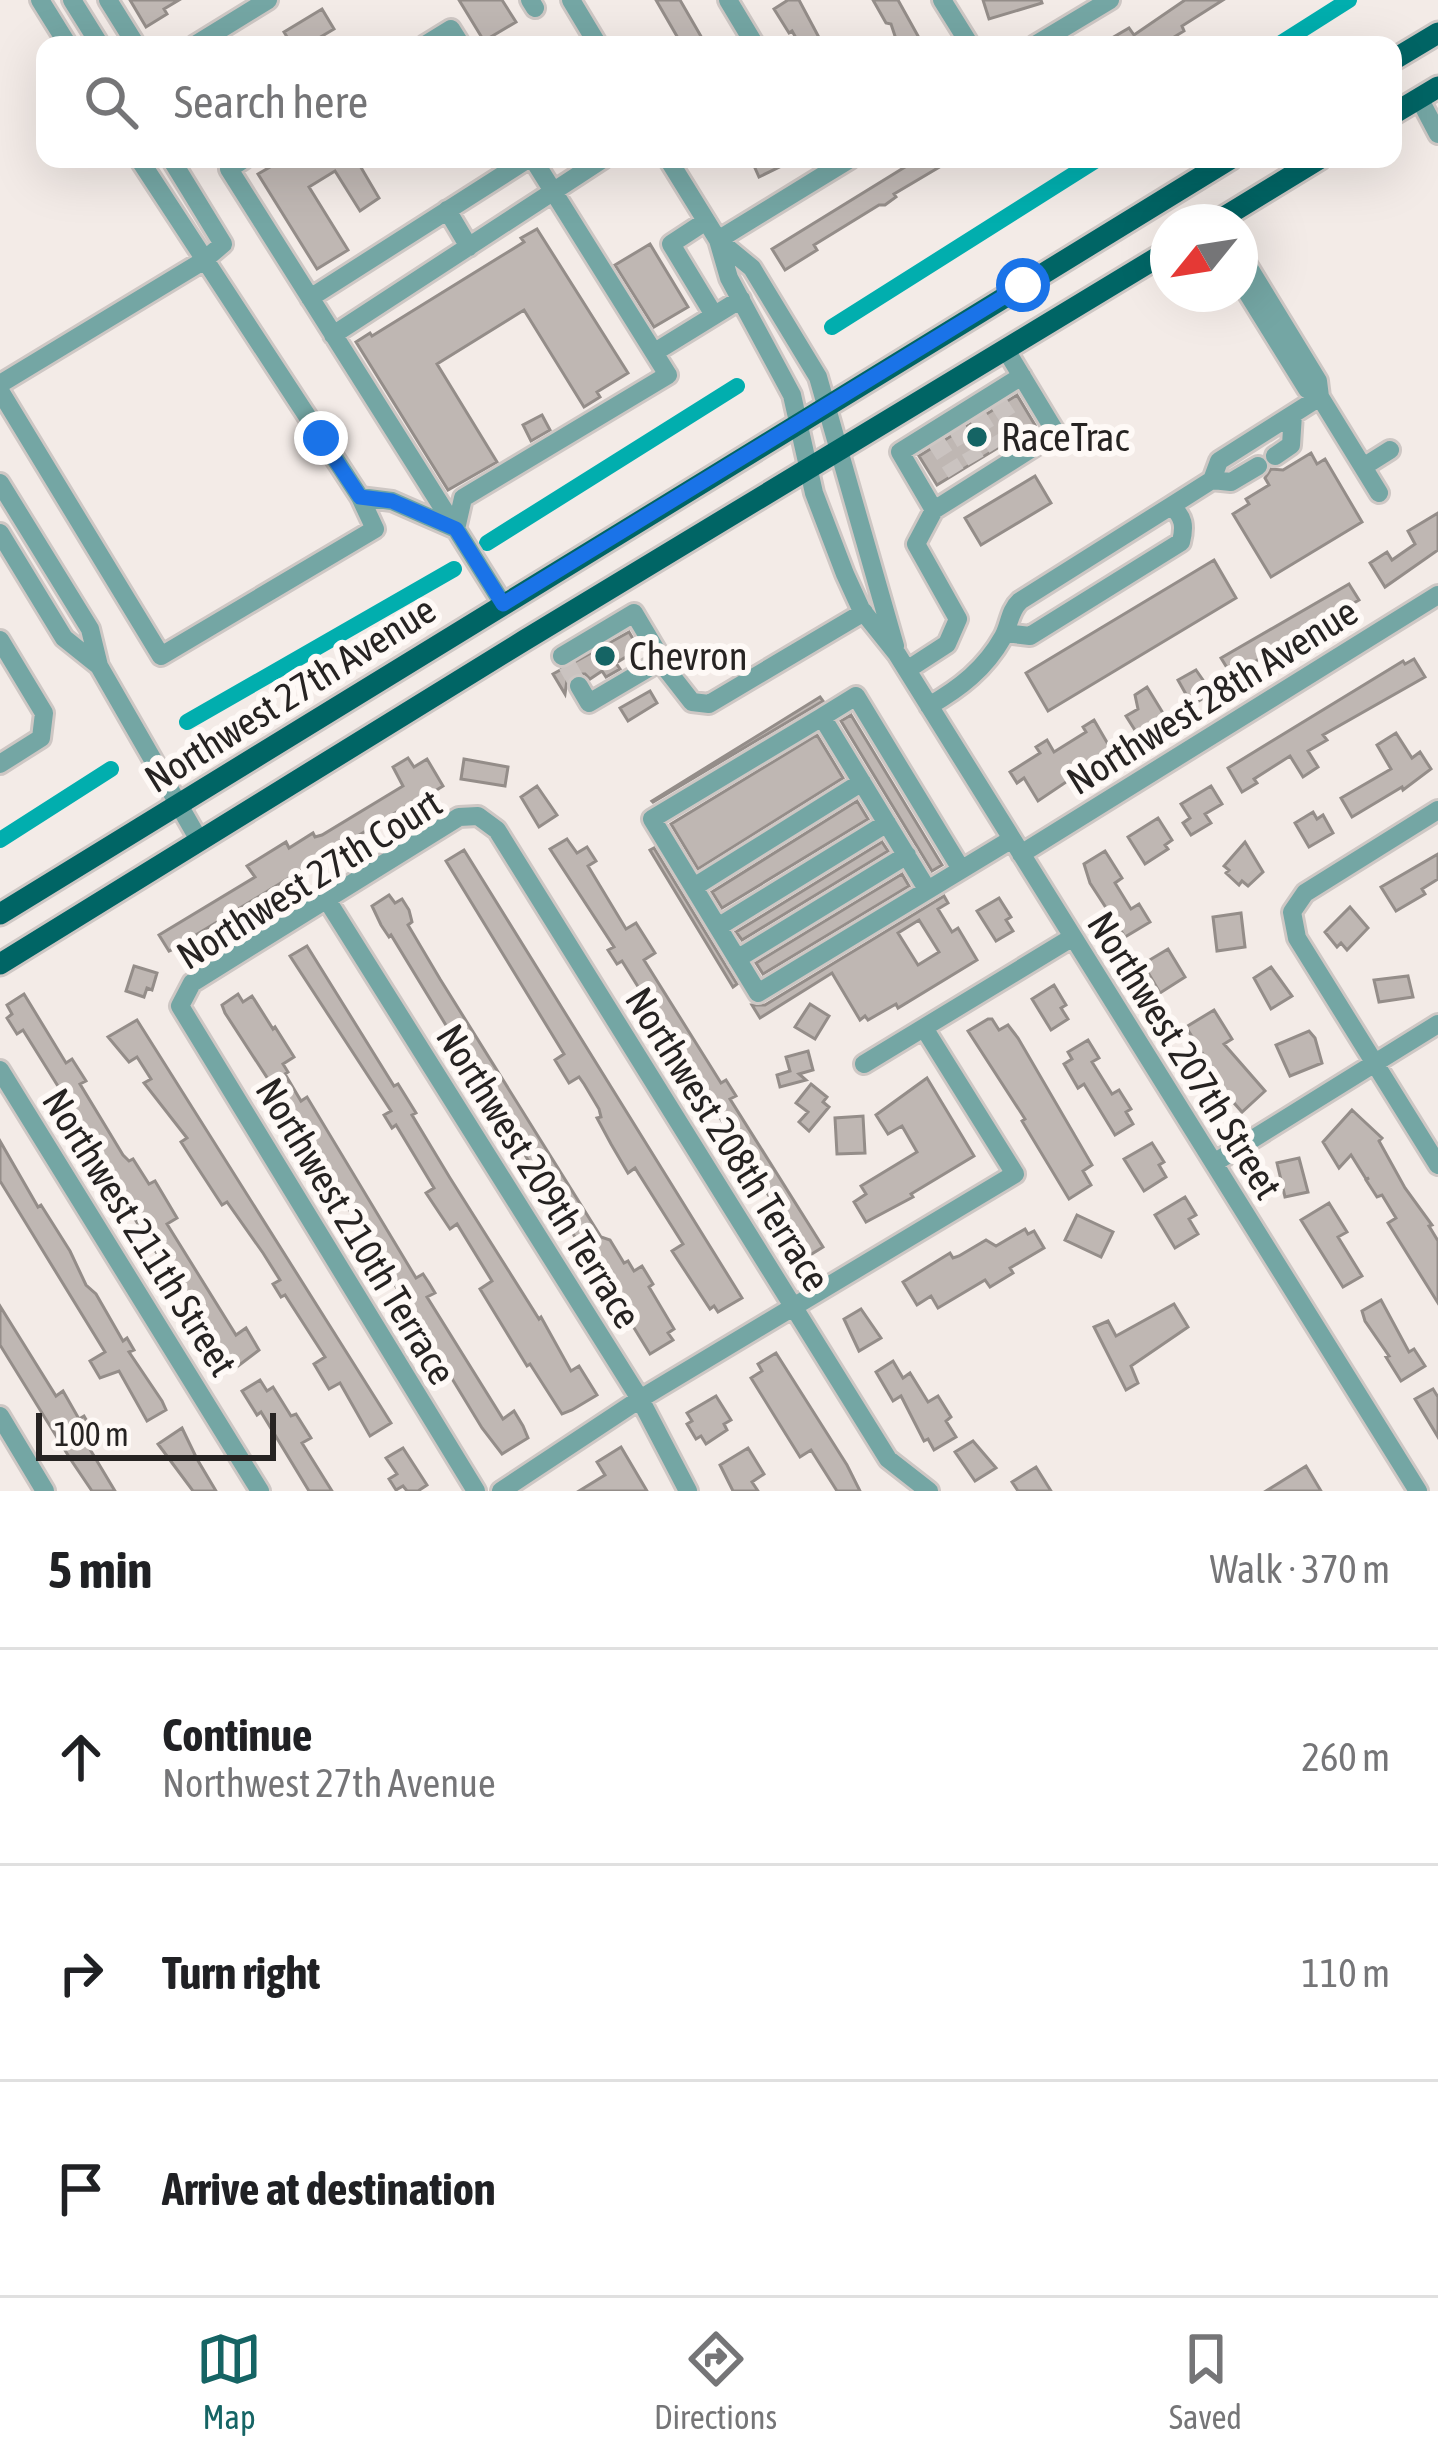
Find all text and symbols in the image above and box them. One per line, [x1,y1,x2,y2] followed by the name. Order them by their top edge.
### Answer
[36,36,1402,168] search box
[78,69,144,135] icon: search
[174,76,368,128] text: Search here
[1150,204,1258,312] north arrow
[996,258,1050,312] route start
[294,411,348,465] route end
[1001,415,1129,459] place label: RaceTrac
[964,424,990,450] marker: RaceTrac
[137,587,443,801] street label: Northwest 27th Avenue
[1059,589,1365,803] street label: Northwest 28th Avenue
[629,634,748,678] place label: Chevron
[592,643,618,669] marker: Chevron
[169,780,449,978] street label: Northwest 27th Court
[1079,904,1291,1206] street label: Northwest 207th Street
[617,979,839,1299] street label: Northwest 208th Terrace
[428,1016,650,1336] street label: Northwest 209th Terrace
[247,1070,465,1392] street label: Northwest 210th Terrace
[34,1081,246,1383] street label: Northwest 211th Street
[36,1407,276,1460] scale bar
[54,1415,129,1453] text: 100 m
[48,1540,152,1599] text: 5 min
[1210,1547,1390,1591] text: Walk · 370 m
[162,1709,313,1761] text: Continue
[48,1724,114,1790] icon: ahead
[1302,1735,1390,1779] text: 260 m
[162,1761,496,1805] text: Northwest 27th Avenue
[48,1940,114,2006] icon: right
[162,1947,320,1999] text: Turn right
[1302,1951,1390,1995] text: 110 m
[48,2156,114,2222] icon: arrive
[162,2163,496,2215] text: Arrive at destination
[196,2326,262,2436] tab: Map
[654,2326,777,2436] tab: Directions
[1169,2326,1242,2436] tab: Saved

